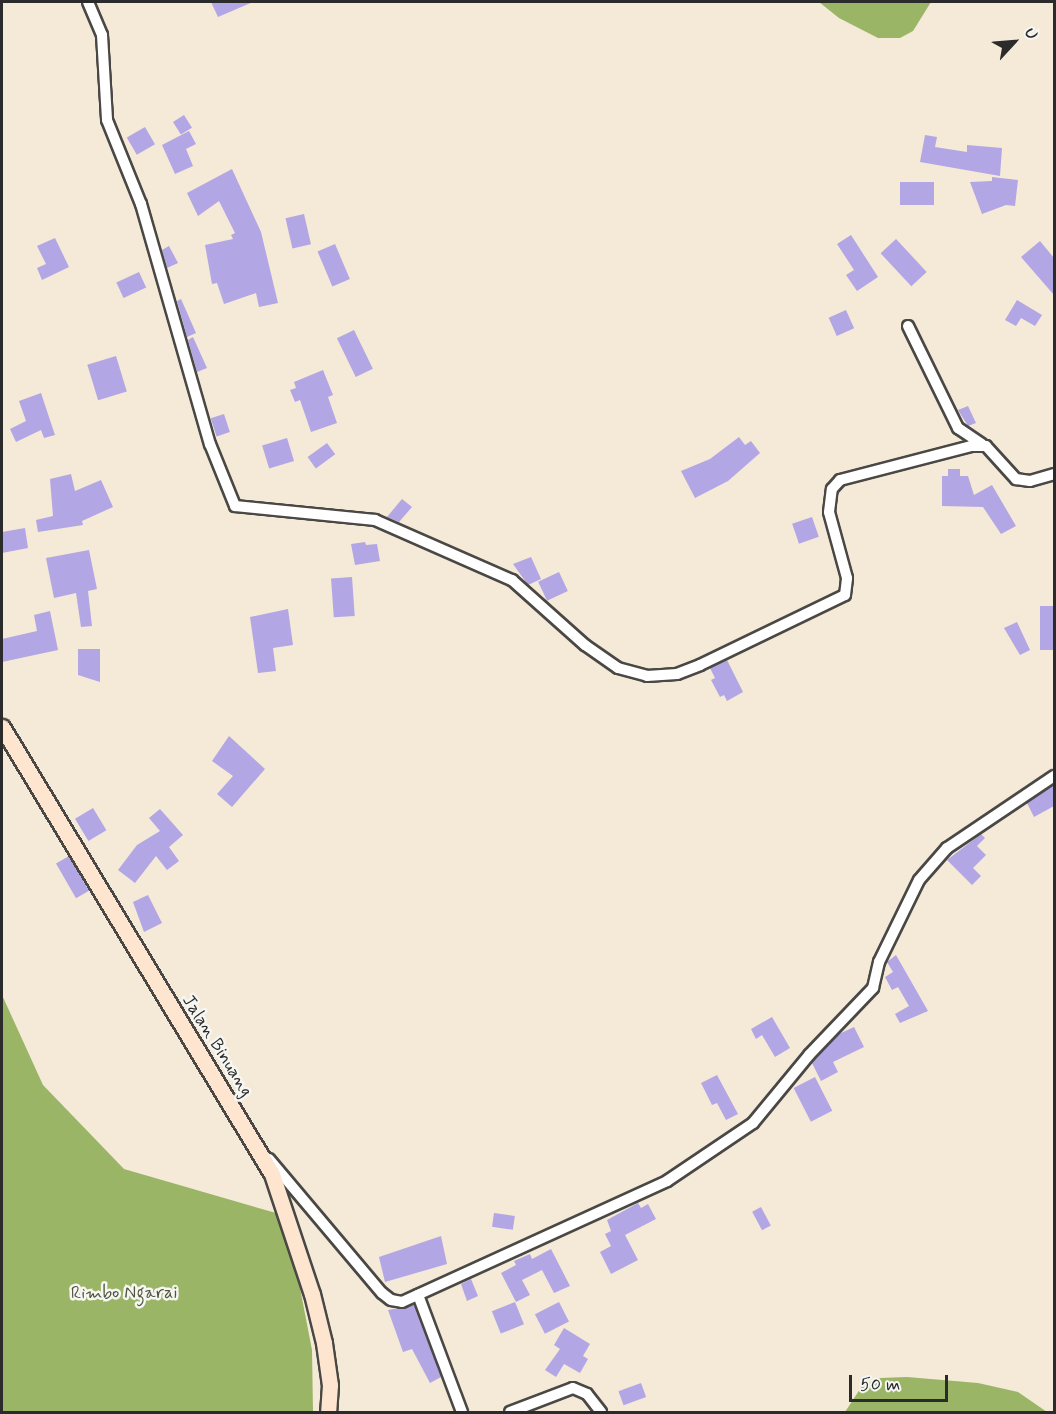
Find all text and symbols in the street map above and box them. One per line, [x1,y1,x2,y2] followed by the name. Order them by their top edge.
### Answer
[984,12,1044,72] north arrow
[1019,25,1042,43] text: U
[177,991,257,1101] street label: Jalan Binuang
[72,1282,176,1304] park label: Rimbo Ngarai
[852,1363,951,1401] scale bar
[860,1373,900,1397] text: 50 m

